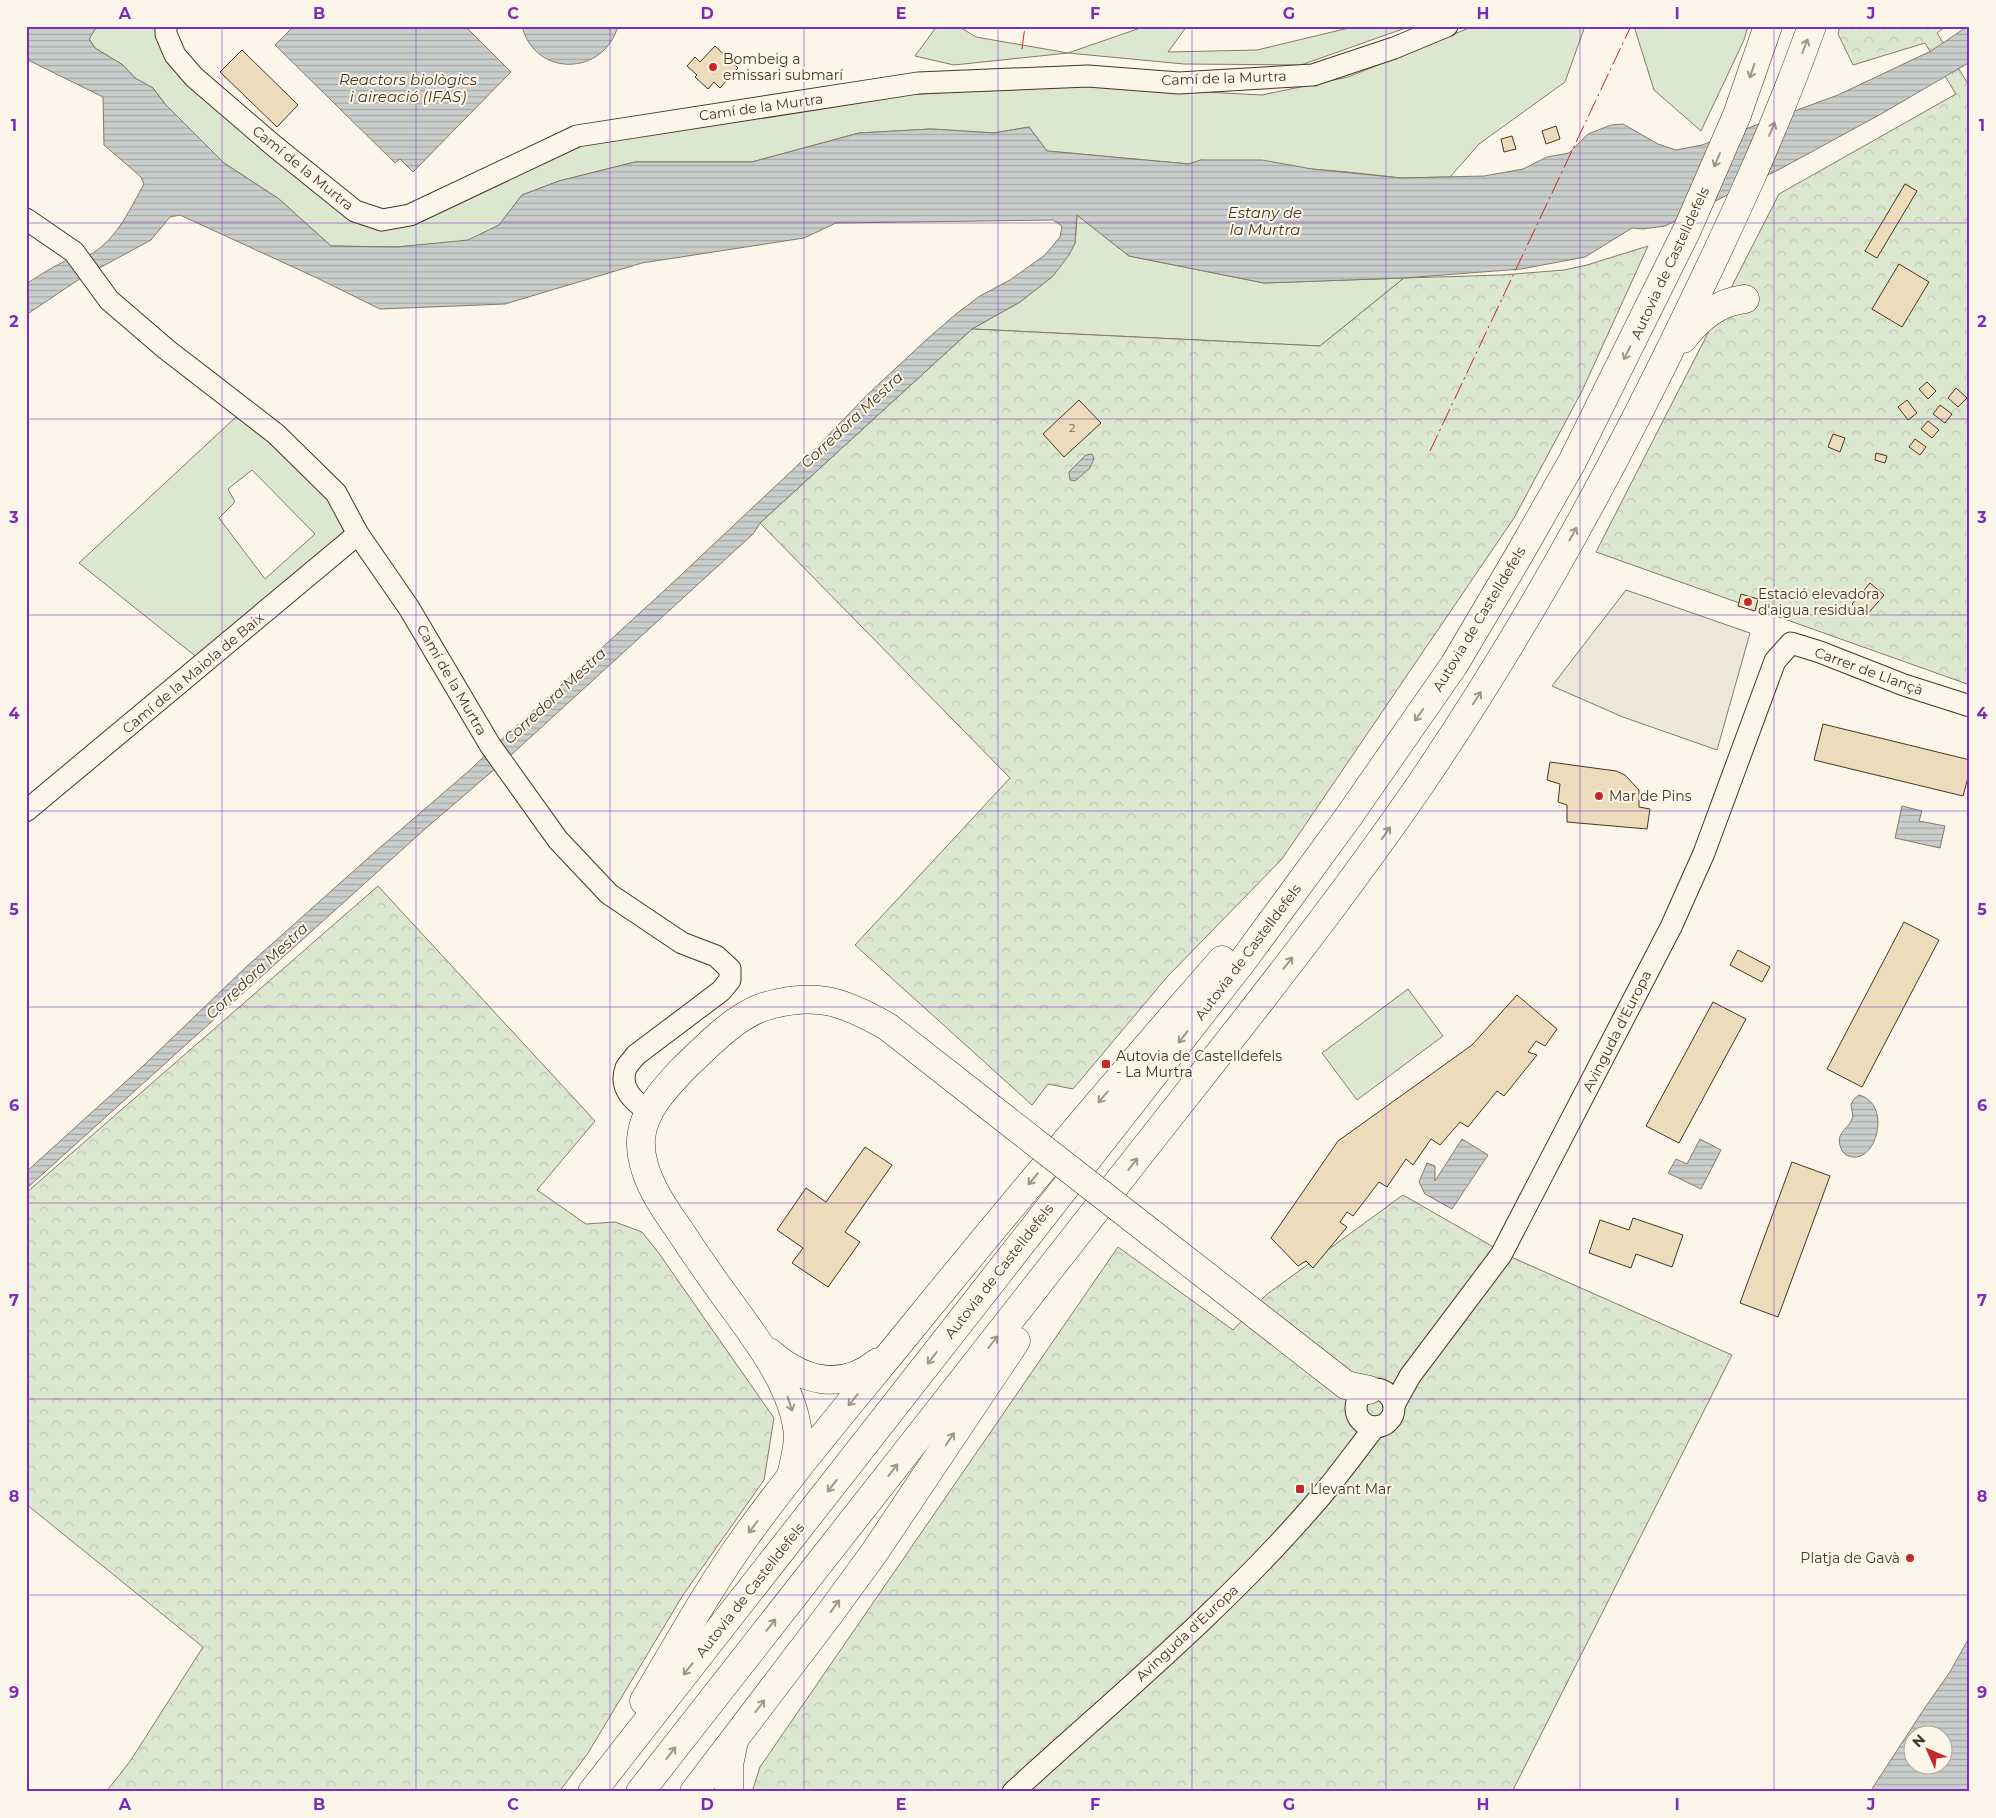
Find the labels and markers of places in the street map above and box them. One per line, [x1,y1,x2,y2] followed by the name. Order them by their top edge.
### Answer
[723,50,844,84] place label: Bombeig a emissari submarí
[707,61,719,73] marker: Bombeig a emissari submarí
[1758,585,1879,619] place label: Estació elevadora d'aigua residual
[1742,596,1754,608] marker: Estació elevadora d'aigua residual
[1609,787,1692,805] place label: Mar de Pins
[1593,790,1605,802] marker: Mar de Pins
[1116,1047,1282,1081] place label: Autovia de Castelldefels - La Murtra
[1100,1058,1112,1070] marker: Autovia de Castelldefels - La Murtra
[1310,1480,1392,1498] place label: Llevant Mar
[1294,1483,1306,1495] marker: Llevant Mar
[1800,1549,1900,1567] place label: Platja de Gavà
[1904,1552,1916,1564] marker: Platja de Gavà

